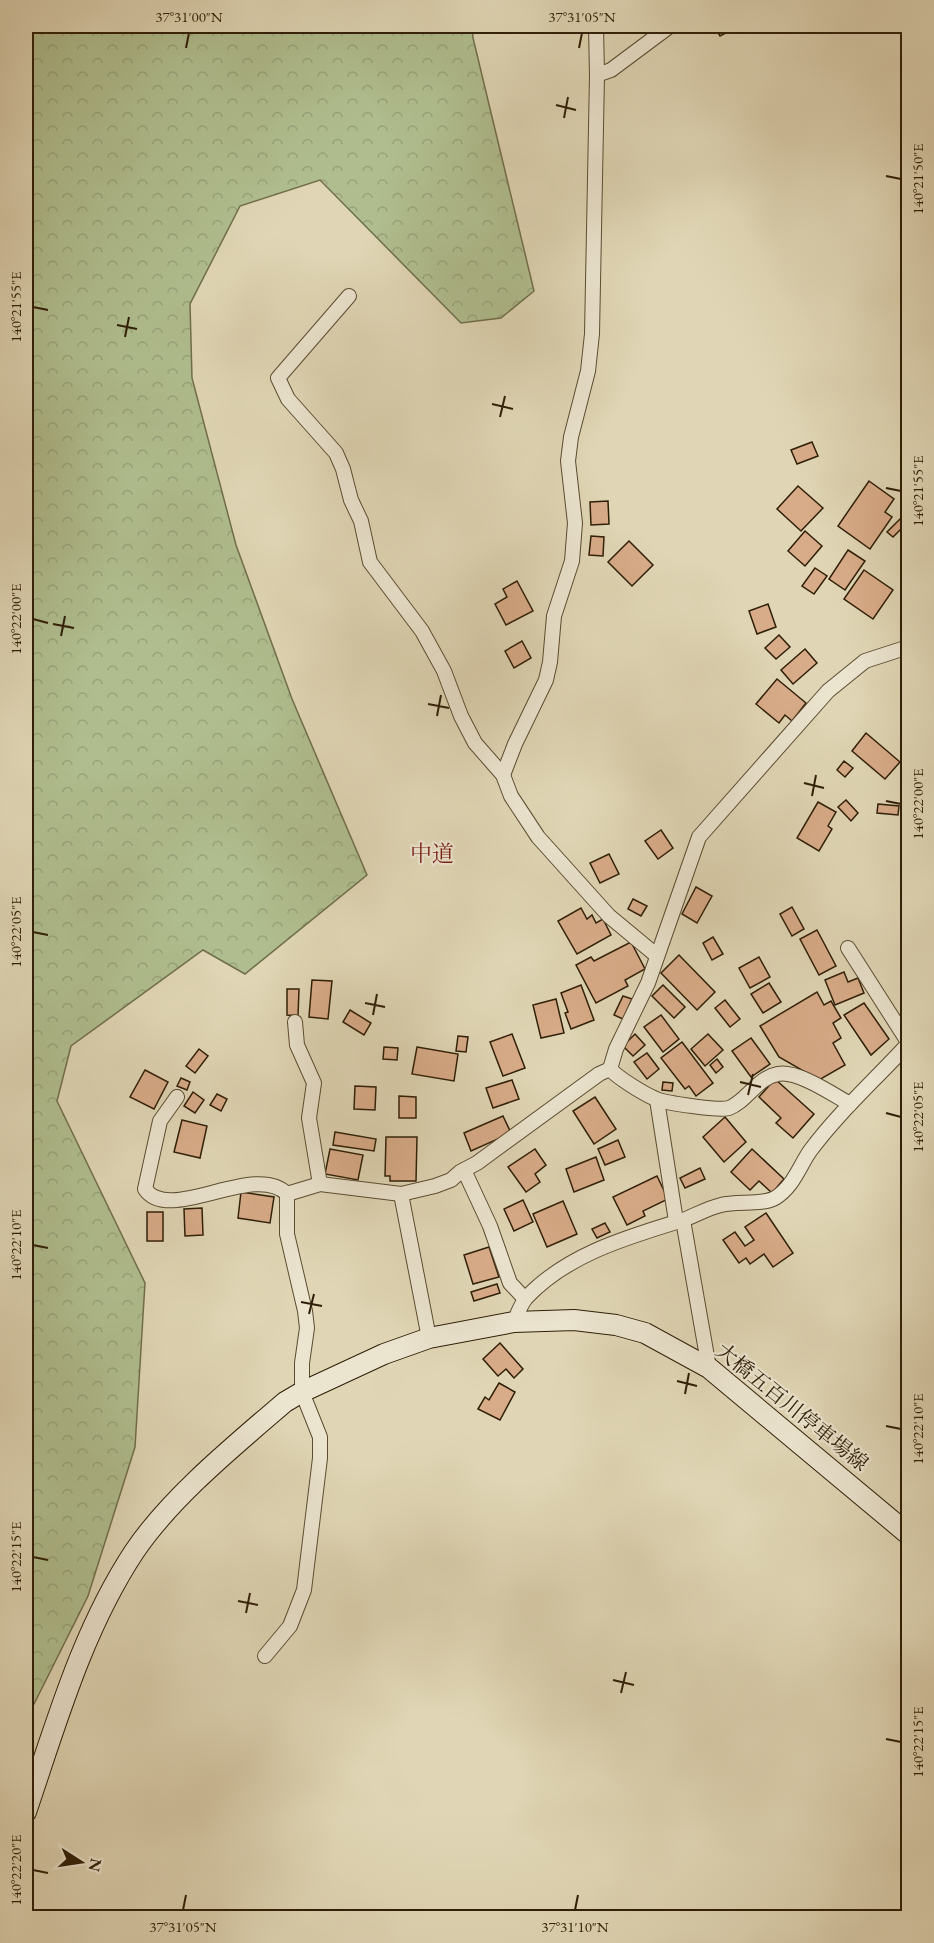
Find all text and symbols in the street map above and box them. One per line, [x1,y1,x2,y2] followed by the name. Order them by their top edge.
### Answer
[155,7,223,26] text: 37°31'00"N
[548,7,616,26] text: 37°31'05"N
[908,143,927,215] text: 140°21'50"E
[6,271,25,343] text: 140°21'55"E
[908,455,927,527] text: 140°21'55"E
[6,583,25,655] text: 140°22'00"E
[908,768,927,840] text: 140°22'00"E
[410,839,454,868] district label: 中道
[6,896,25,968] text: 140°22'05"E
[908,1081,927,1153] text: 140°22'05"E
[6,1209,25,1281] text: 140°22'10"E
[710,1337,874,1477] street label: 大橋五百川停車場線
[908,1393,927,1465] text: 140°22'10"E
[6,1521,25,1593] text: 140°22'15"E
[908,1706,927,1778] text: 140°22'15"E
[51,1832,111,1892] north arrow
[6,1834,25,1906] text: 140°22'20"E
[84,1856,107,1874] text: N
[149,1917,217,1936] text: 37°31'05"N
[541,1917,609,1936] text: 37°31'10"N

